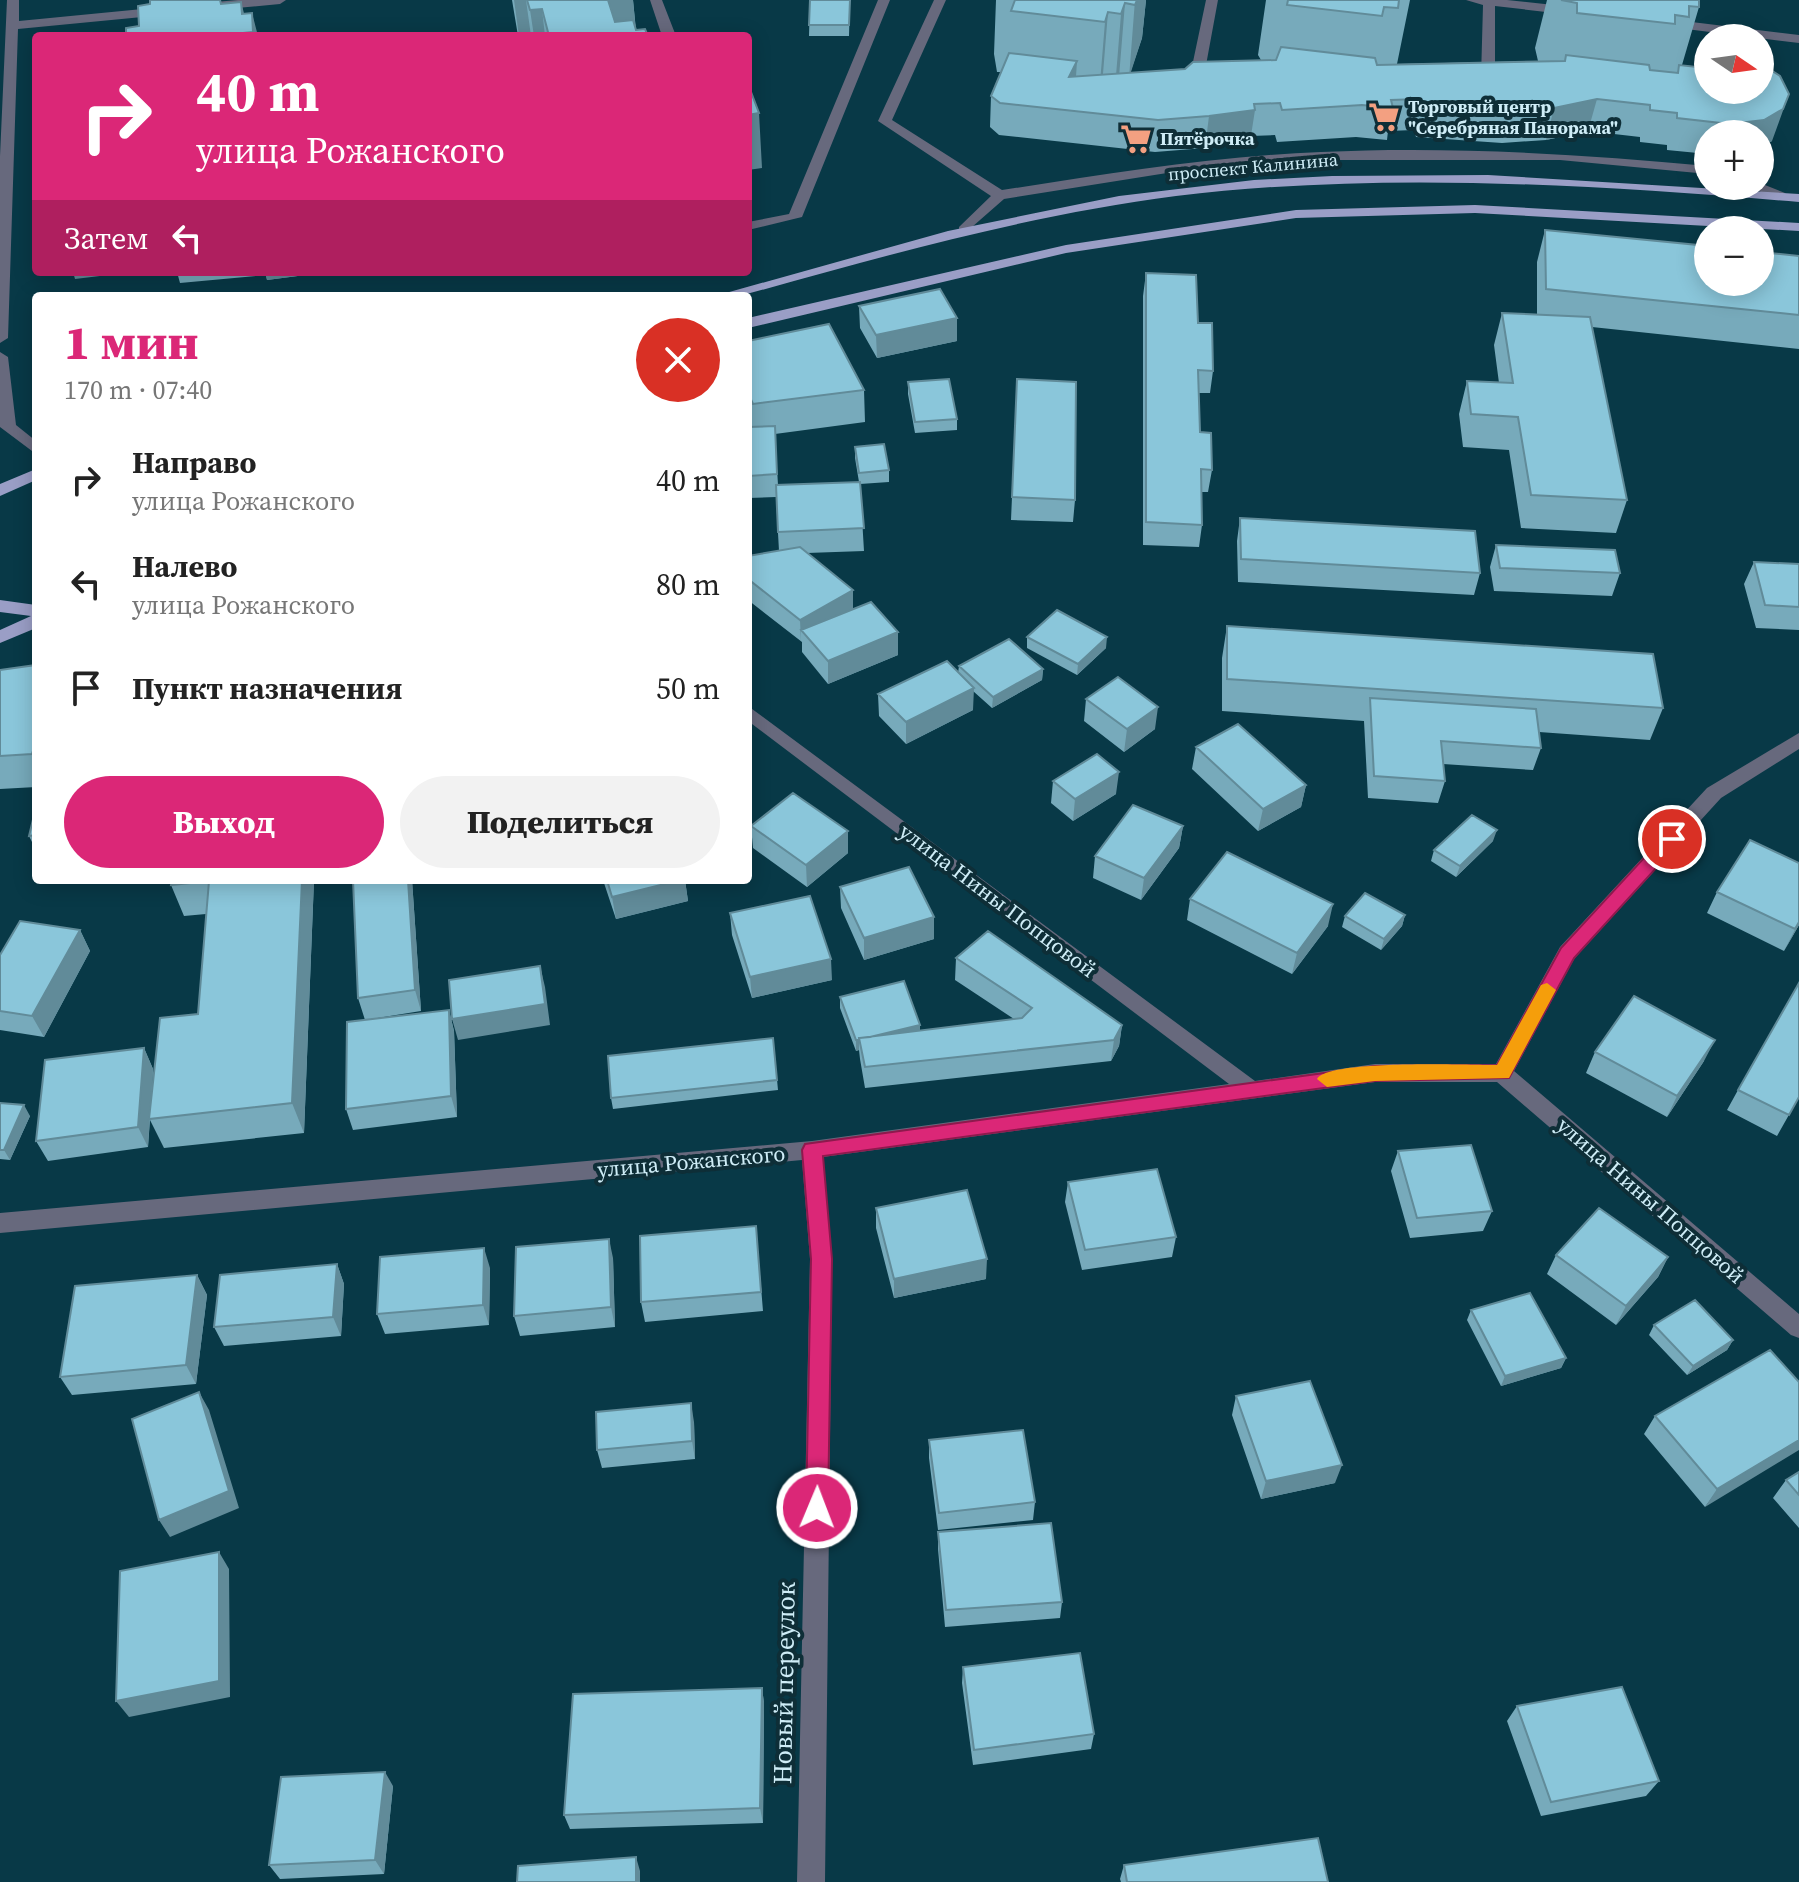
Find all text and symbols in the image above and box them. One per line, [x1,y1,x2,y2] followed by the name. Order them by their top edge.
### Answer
[1694,24,1774,104] north arrow
[1694,24,1774,296] map controls
[196,53,319,130] text: 40 m
[64,64,168,168] icon: right
[1408,94,1618,140] place label: Торговый центр "Серебряная Панорама"
[1367,100,1401,134] supermarket icon: Торговый центр "Серебряная Панорама"
[1694,120,1774,200] button: +
[1119,122,1153,156] supermarket icon: Пятёрочка
[196,126,505,175] text: улица Рожанского
[1160,126,1255,151] place label: Пятёрочка
[1167,147,1340,186] street label: проспект Калинина
[165,216,209,260] icon: left
[1694,216,1774,296] button: −
[64,218,149,259] text: Затем
[64,309,199,375] text: 1 мин
[636,318,720,402] button: close
[64,372,212,408] text: 170 m · 07:40
[132,442,256,483] text: Направо
[64,458,108,502] icon: right
[656,460,720,501] text: 40 m
[132,483,355,519] text: улица Рожанского
[132,546,237,587] text: Налево
[64,562,108,606] icon: left
[656,564,720,605] text: 80 m
[132,587,355,623] text: улица Рожанского
[64,666,108,710] icon: arrive
[132,668,402,709] text: Пункт назначения
[656,668,720,709] text: 50 m
[64,776,384,868] button: Выход
[400,776,720,868] button: Поделиться
[1638,805,1706,873] pin
[893,816,1103,984] street label: улица Нины Попцовой
[1650,817,1694,861] icon: arrive
[1551,1110,1751,1290] street label: улица Нины Попцовой
[596,1138,786,1184] street label: улица Рожанского
[775,1466,859,1550] position arrow
[764,1581,804,1785] street label: Новый переулок

